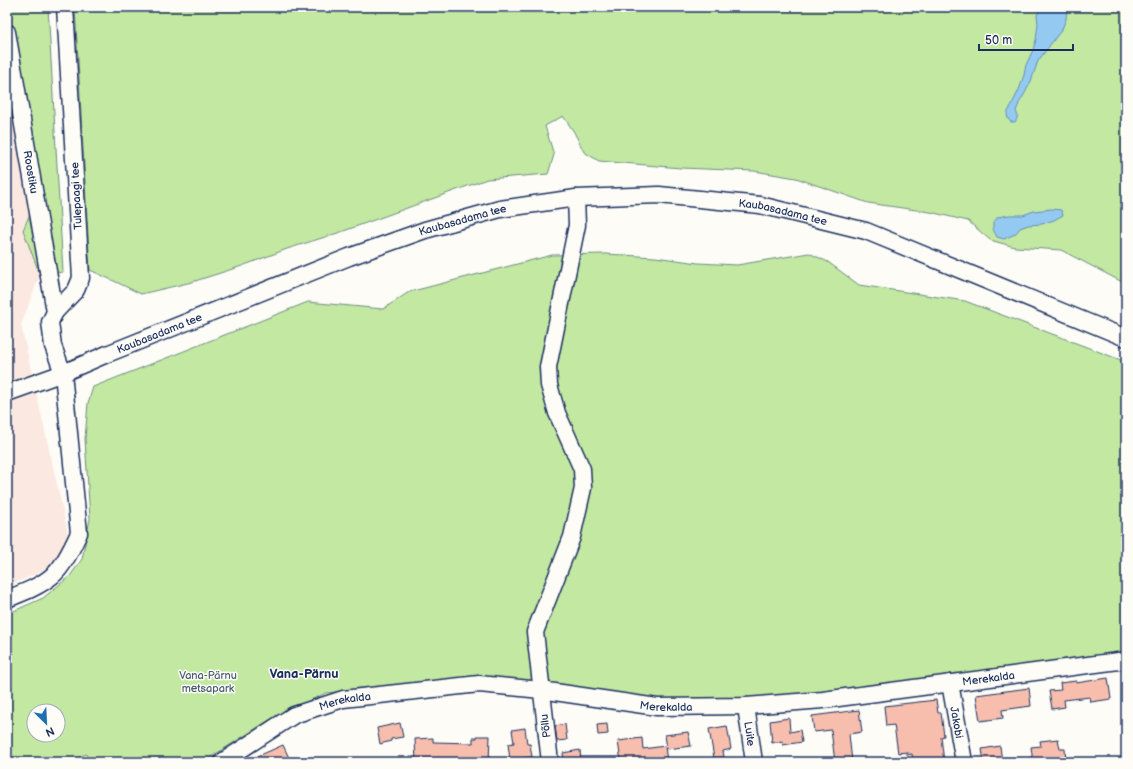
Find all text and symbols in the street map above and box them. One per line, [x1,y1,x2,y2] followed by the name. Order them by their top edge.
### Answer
[979,26,1073,52] scale bar
[985,33,1012,48] text: 50 m
[20,150,41,194] street label: Roostiku
[68,161,85,230] street label: Tulepaagi tee
[738,197,829,228] street label: Kaubasadama tee
[417,202,508,239] street label: Kaubasadama tee
[115,310,204,356] street label: Kaubasadama tee
[269,666,339,682] district label: Vana-Pärnu
[179,669,237,695] park label: Vana-Pärnu metsapark
[962,669,1015,689] street label: Merekalda
[317,690,371,713] street label: Merekalda
[639,699,693,714] street label: Merekalda
[26,703,66,743] north arrow
[947,706,966,739] street label: Jakobi
[538,713,553,739] street label: Põllu
[741,721,758,747] street label: Luite
[43,724,56,739] text: N

